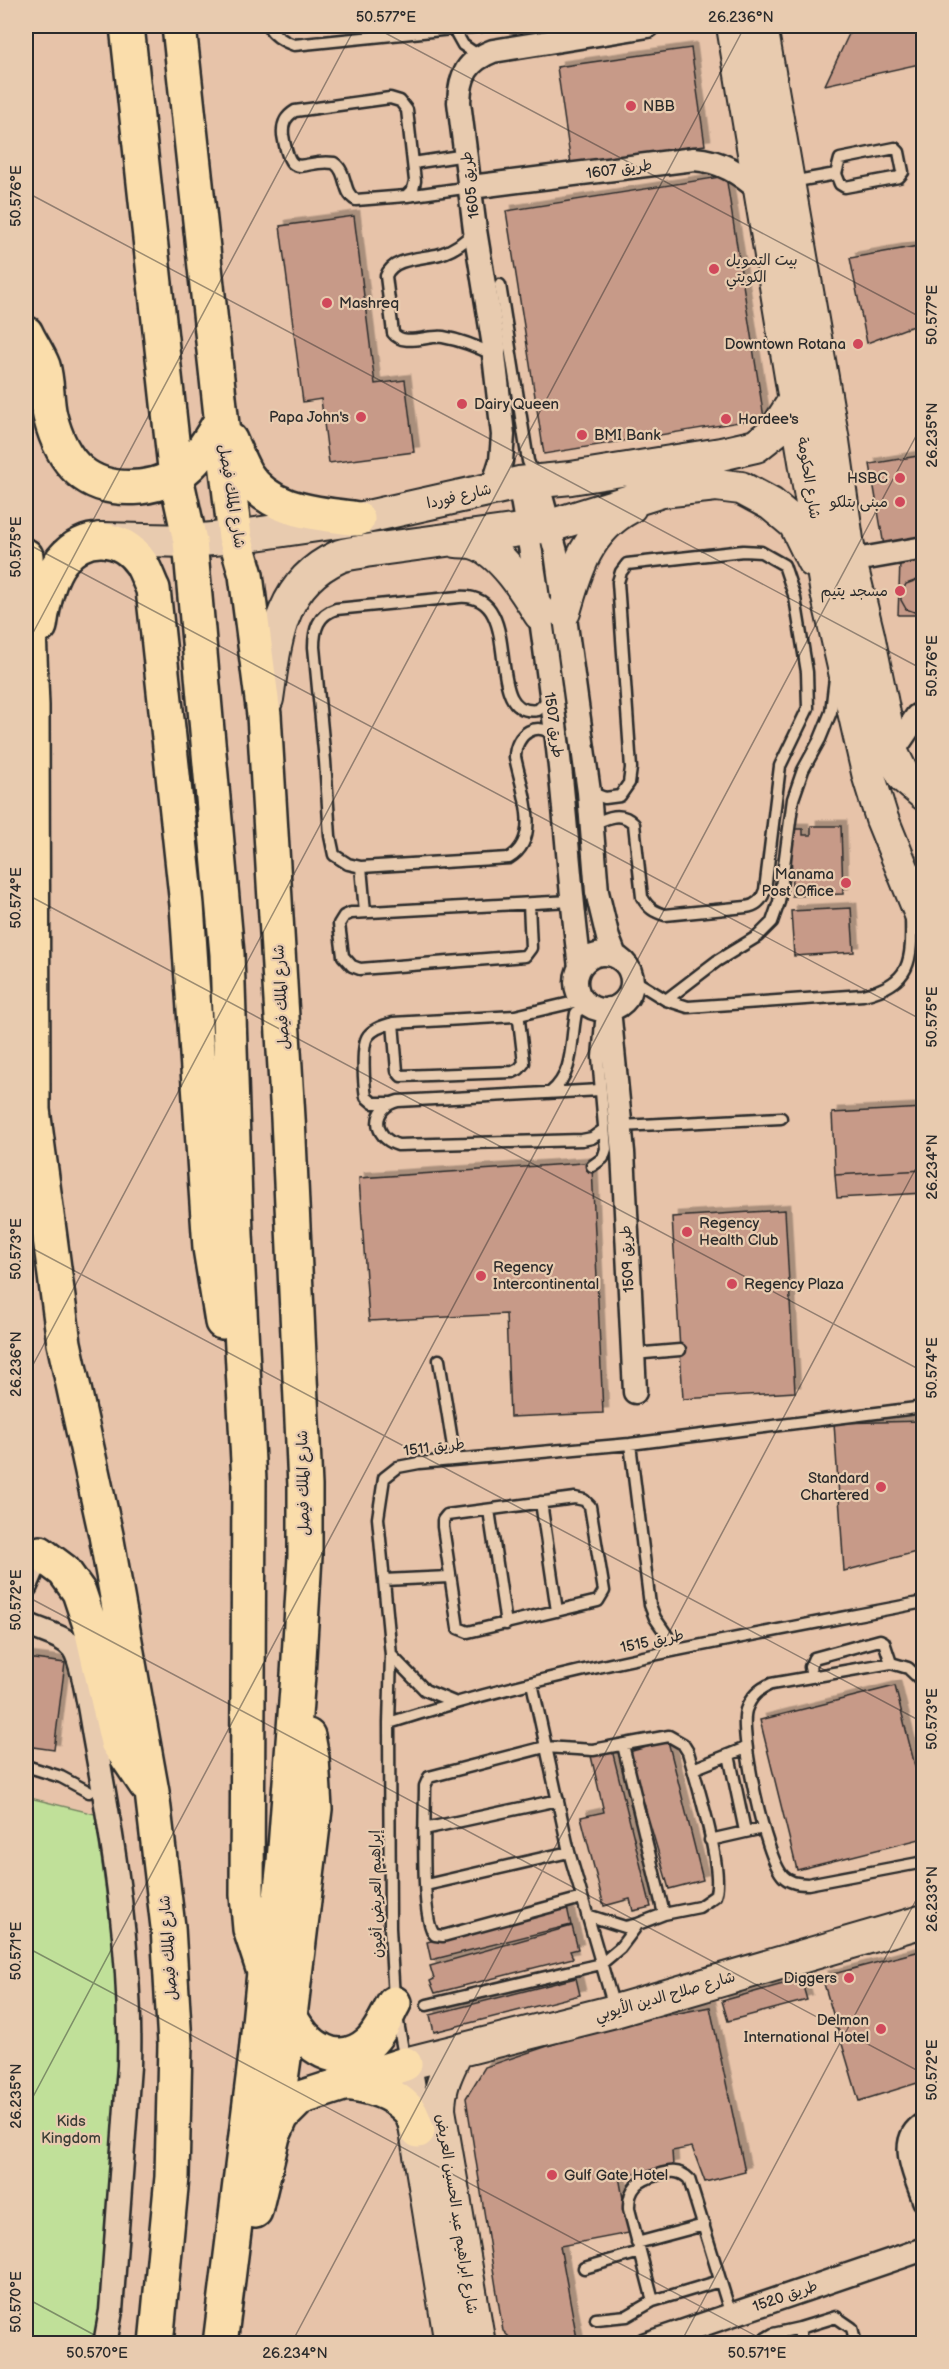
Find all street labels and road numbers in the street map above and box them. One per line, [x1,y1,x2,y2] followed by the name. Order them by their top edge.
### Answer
[457,150,484,220] street label: طريق 1605
[585,155,653,184] street label: طريق 1607
[793,436,824,521] street label: شارع الحكومة
[214,442,249,550] street label: شارع الملك فيصل
[425,480,493,513] street label: شارع فوردا
[539,691,568,759] street label: طريق 1507
[269,944,294,1050] street label: شارع الملك فيصل
[616,1225,639,1293] street label: طريق 1509
[293,1430,314,1536] street label: شارع الملك فيصل
[402,1434,466,1461] street label: طريق 1511
[619,1626,686,1657] street label: طريق 1515
[366,1829,389,1958] street label: إبراهيم العريض أفيون
[155,1895,182,2001] street label: شارع الملك فيصل
[592,1966,738,2029] street label: شارع صلاح الدين الأيوبي
[429,2113,482,2316] street label: شارع ابراهيم عبد الحسين العريض
[750,2276,820,2316] street label: طريق 1520

